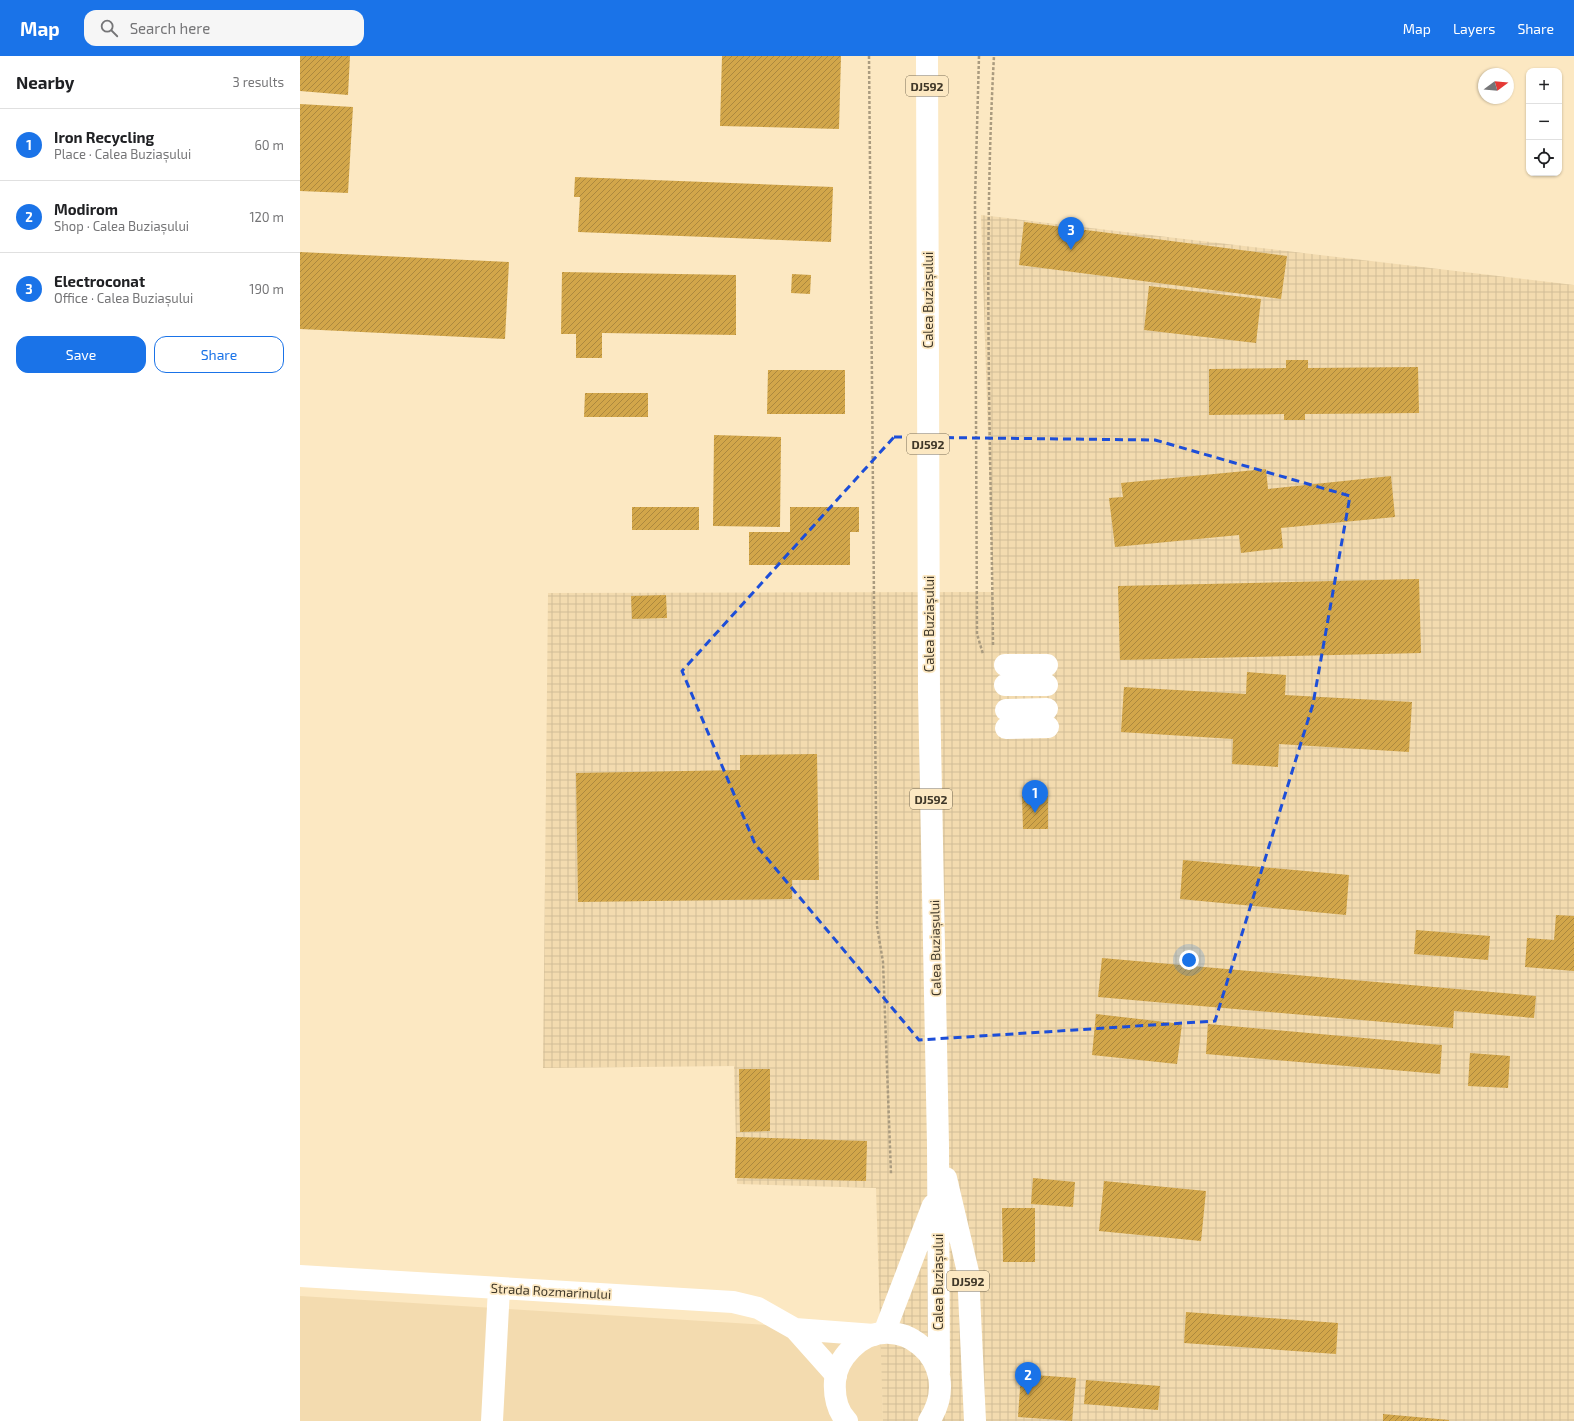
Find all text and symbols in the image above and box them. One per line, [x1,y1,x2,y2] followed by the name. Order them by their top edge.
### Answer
[84,10,364,46] search box
[20,17,60,40] text: Map
[98,17,120,39] icon: search
[130,19,210,37] text: Search here
[1403,20,1431,37] text: Map
[1453,20,1495,37] text: Layers
[1517,20,1554,37] text: Share
[1478,68,1514,104] north arrow
[1526,68,1562,176] map controls
[1526,68,1562,104] button: +
[16,72,74,92] text: Nearby
[233,74,284,90] text: 3 results
[906,76,948,96] road number: DJ592
[1526,104,1562,140] button: −
[54,128,154,146] text: Iron Recycling
[26,137,32,153] text: 1
[254,137,284,153] text: 60 m
[1526,140,1562,176] button: locate
[54,146,191,162] text: Place · Calea Buziașului
[54,200,118,218] text: Modirom
[25,209,33,225] text: 2
[249,209,284,225] text: 120 m
[1058,217,1084,250] pin: 3
[54,218,189,234] text: Shop · Calea Buziașului
[920,252,937,348] street label: Calea Buziașului
[54,272,145,290] text: Electroconat
[25,281,33,297] text: 3
[249,281,284,297] text: 190 m
[54,290,193,306] text: Office · Calea Buziașului
[16,336,146,373] button: Save
[154,336,284,373] button: Share
[907,434,949,454] road number: DJ592
[921,576,938,672] street label: Calea Buziașului
[1022,780,1048,813] pin: 1
[910,789,952,809] road number: DJ592
[926,900,945,996] street label: Calea Buziașului
[1179,950,1199,970] your location
[930,1234,947,1330] street label: Calea Buziașului
[947,1271,989,1291] road number: DJ592
[490,1280,612,1302] street label: Strada Rozmarinului
[1015,1362,1041,1395] pin: 2

